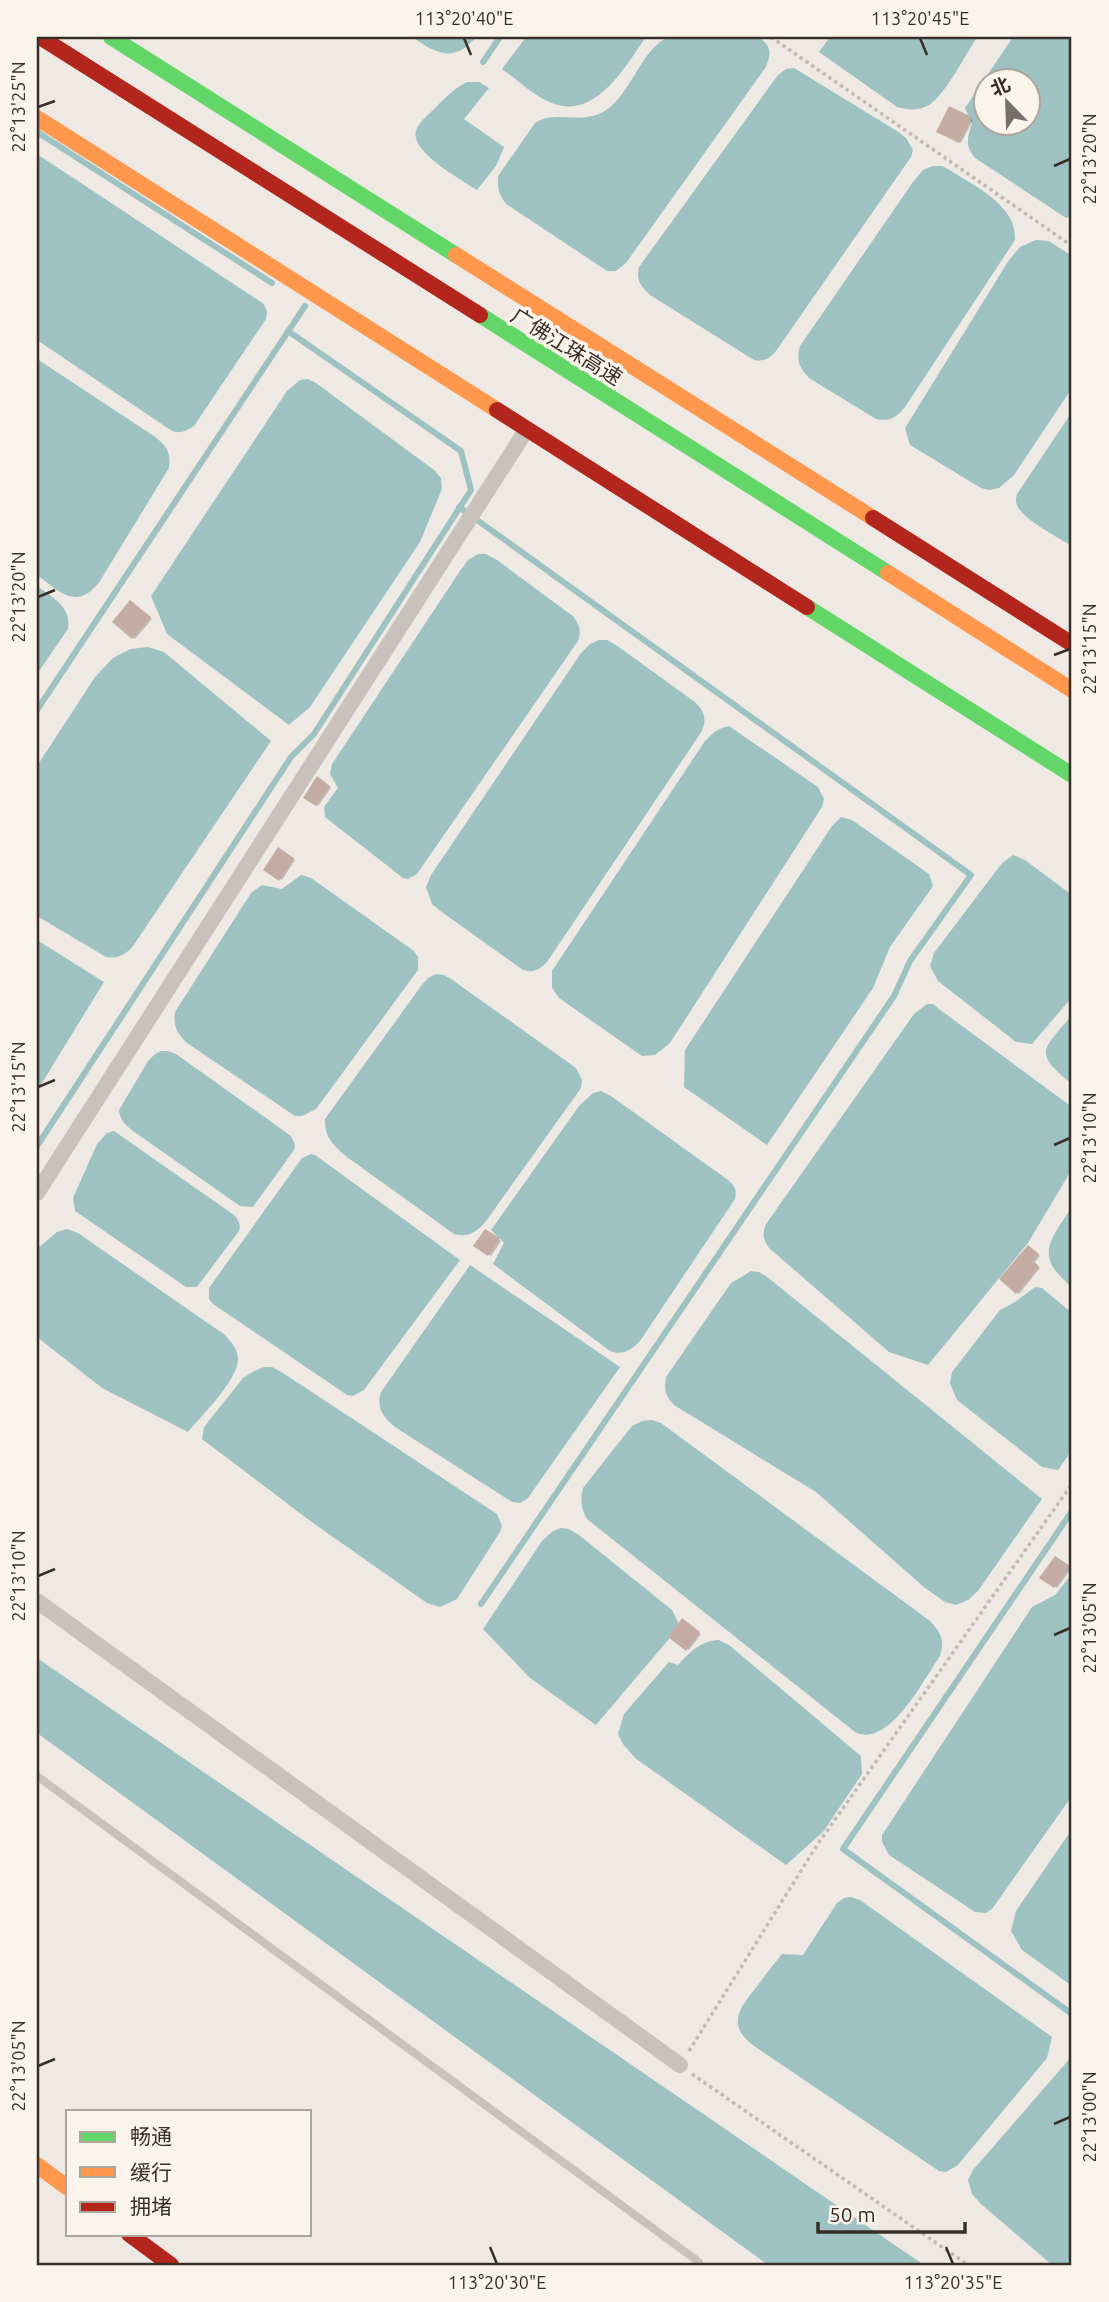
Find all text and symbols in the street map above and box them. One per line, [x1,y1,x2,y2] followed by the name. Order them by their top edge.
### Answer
[415,8,513,28] text: 113°20'40"E
[871,8,969,28] text: 113°20'45"E
[8,61,28,153] text: 22°13'25"N
[972,66,1042,136] north arrow
[987,73,1013,100] text: 北
[1079,113,1099,205] text: 22°13'20"N
[507,302,627,390] street label: 广佛江珠高速
[8,551,28,643] text: 22°13'20"N
[1079,603,1099,695] text: 22°13'15"N
[8,1041,28,1133] text: 22°13'15"N
[1079,1092,1099,1184] text: 22°13'10"N
[8,1530,28,1622] text: 22°13'10"N
[1079,1582,1099,1674] text: 22°13'05"N
[8,2020,28,2112] text: 22°13'05"N
[1079,2071,1099,2163] text: 22°13'00"N
[66,2110,312,2236] legend
[130,2124,172,2148] text: 畅通
[130,2160,172,2184] text: 缓行
[818,2190,965,2234] scale bar
[130,2194,172,2218] text: 拥堵
[829,2202,876,2226] text: 50 m
[448,2272,546,2292] text: 113°20'30"E
[904,2272,1002,2292] text: 113°20'35"E

